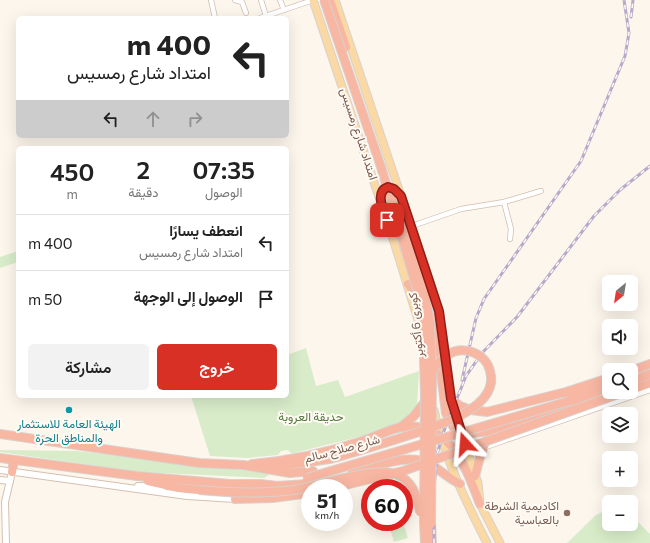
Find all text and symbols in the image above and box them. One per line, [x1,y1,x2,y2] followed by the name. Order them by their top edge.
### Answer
[127,27,211,61] text: 400 m
[225,32,277,84] icon: left
[67,61,211,83] text: امتداد شارع رمسيس
[336,86,381,182] street label: امتداد شارع رمسيس
[100,108,122,130] icon: left
[142,108,164,130] icon: ahead
[184,108,206,130] icon: right
[137,155,150,184] text: 2
[192,155,255,184] text: 07:35
[50,157,94,186] text: 450
[128,184,158,200] text: دقيقة
[205,184,242,200] text: الوصول
[67,186,78,202] text: m
[370,203,404,237] pin
[376,209,398,231] icon: arrive
[169,221,243,239] text: انعطف يسارًا
[255,232,277,254] icon: left
[28,234,73,252] text: 400 m
[139,244,243,260] text: امتداد شارع رمسيس
[602,275,638,311] north arrow
[602,275,638,531] map controls
[134,287,243,305] text: الوصول إلى الوجهة
[255,288,277,310] icon: arrive
[28,290,62,308] text: 50 m
[405,292,427,359] street label: كوبرى 6 أكتوبر
[602,319,638,355] button: sound
[28,344,149,390] button: مشاركة
[157,344,277,390] button: خروج
[602,363,638,399] button: search
[64,405,74,415] marker: الهيئة العامة للاستثمار والمناطق الحرة
[602,407,638,443] button: layers
[278,409,344,425] park label: حديقة العروبة
[16,416,121,446] place label: الهيئة العامة للاستثمار والمناطق الحرة
[444,423,486,465] position arrow
[302,431,382,468] street label: شارع صلاح سالم
[602,451,638,487] button: +
[361,479,413,531] speed limit sign: 60
[317,488,337,512] text: 51
[602,495,638,531] button: −
[484,498,559,527] place label: اكاديمية الشرطة بالعباسية
[562,508,572,518] marker: اكاديمية الشرطة بالعباسية
[315,509,339,521] text: km/h

